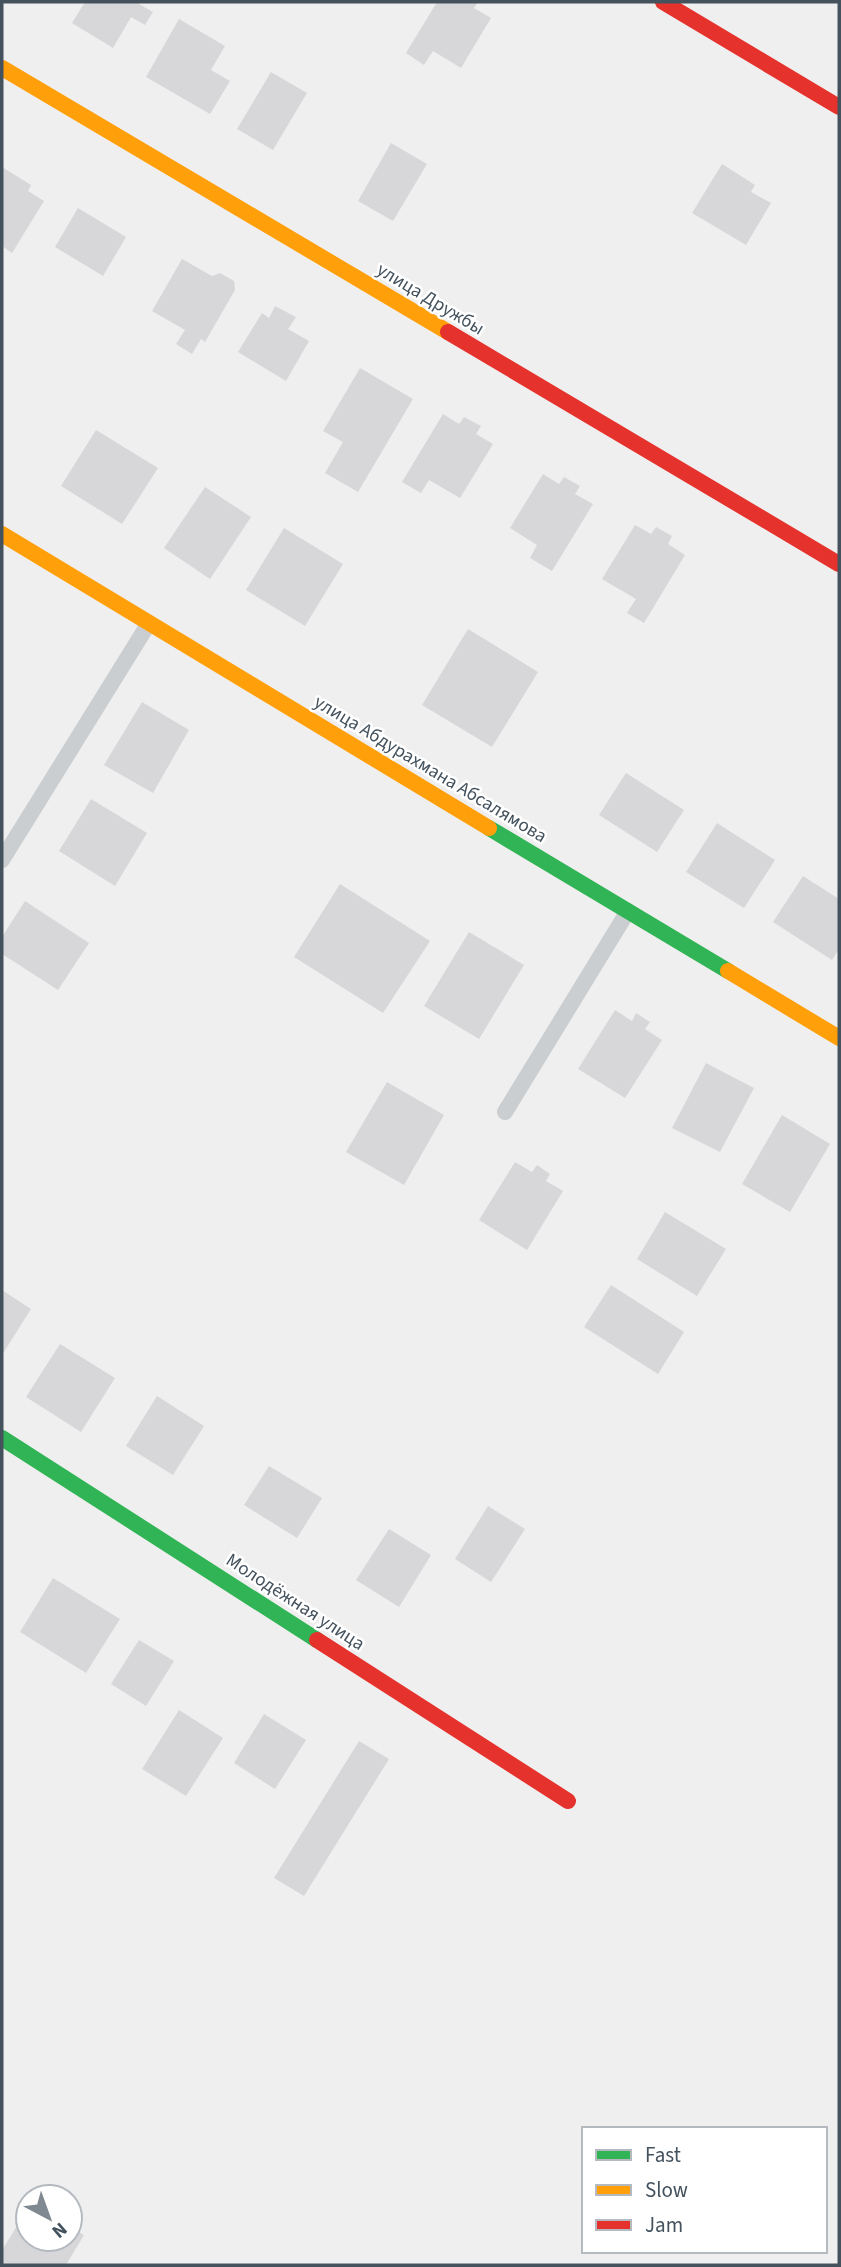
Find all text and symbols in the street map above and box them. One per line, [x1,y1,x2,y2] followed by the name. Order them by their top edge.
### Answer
[371,256,489,342] street label: улица Дружбы
[309,689,552,850] street label: улица Абдурахмана Абсалямова
[220,1547,370,1657] street label: Молодёжная улица
[582,2127,827,2253] legend
[645,2140,681,2170] text: Fast
[645,2175,688,2205] text: Slow
[14,2183,84,2253] north arrow
[645,2210,683,2240] text: Jam
[46,2215,73,2244] text: N

